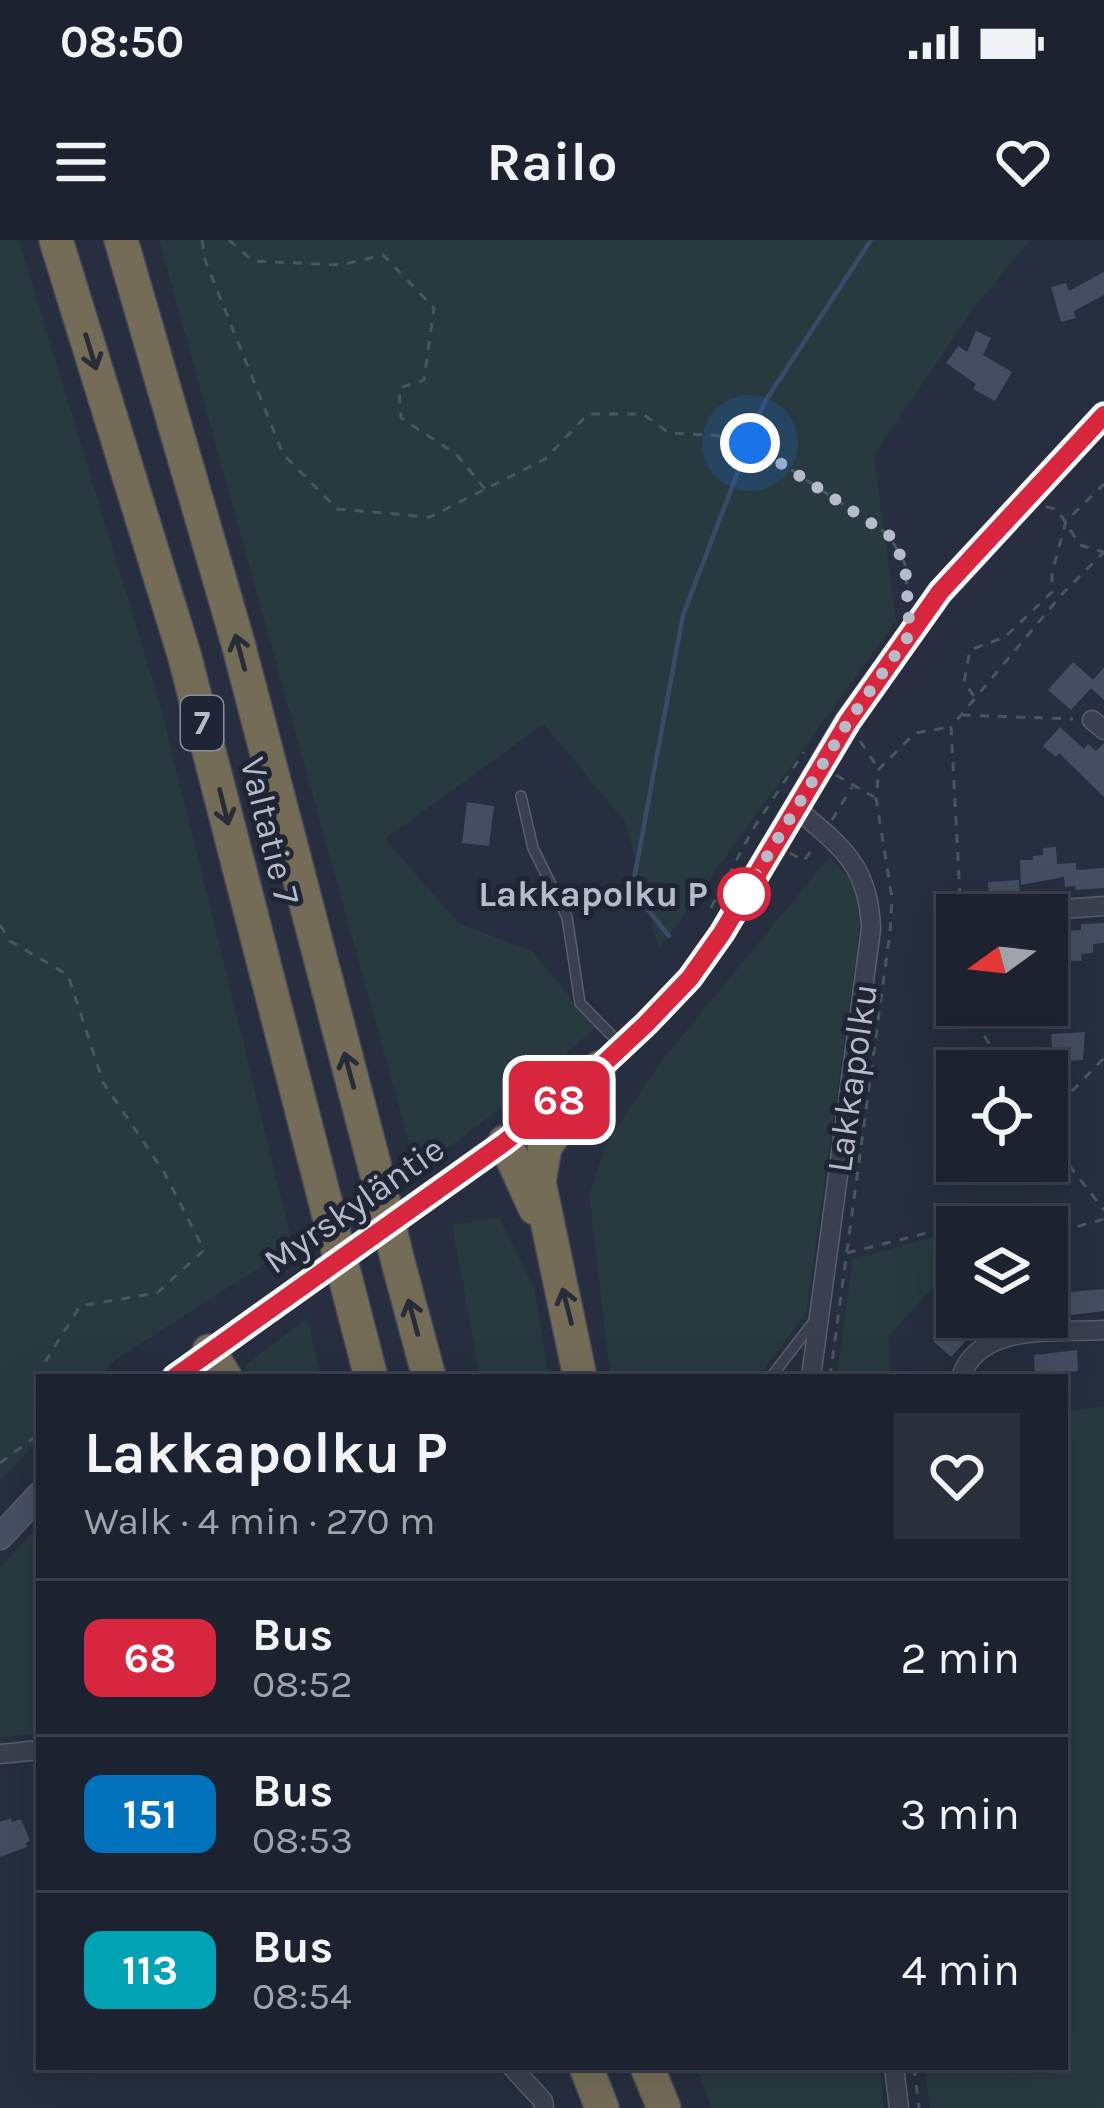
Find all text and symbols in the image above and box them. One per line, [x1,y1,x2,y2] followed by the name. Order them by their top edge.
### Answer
[60,16,184,68] text: 08:50
[48,129,114,195] icon: menu
[990,129,1056,195] icon: heart
[486,130,618,194] text: Railo
[81,332,103,370] one-way arrow
[720,413,780,473] your location
[228,633,250,671] one-way arrow
[181,696,223,750] road number: 7
[231,753,309,909] street label: Valtatie 7
[214,787,236,825] one-way arrow
[719,869,769,919] marker: Lakkapolku P
[478,873,708,915] place label: Lakkapolku P
[936,894,1068,1026] north arrow
[936,894,1068,1338] map controls
[818,981,886,1175] street label: Lakkapolku
[936,1050,1068,1182] button: locate
[337,1051,359,1089] one-way arrow
[505,1061,613,1139] line badge: 68
[533,1075,585,1125] text: 68
[256,1128,452,1282] street label: Myrskyläntie
[936,1206,1068,1338] button: layers
[555,1288,577,1326] one-way arrow
[401,1299,423,1337] one-way arrow
[894,1413,1020,1539] button: heart
[84,1420,448,1486] text: Lakkapolku P
[84,1498,435,1544] text: Walk · 4 min · 270 m
[252,1609,333,1661] text: Bus
[901,1632,1020,1684] text: 2 min
[124,1633,176,1683] text: 68
[252,1661,353,1707] text: 08:52
[252,1765,333,1817] text: Bus
[900,1788,1020,1840] text: 3 min
[123,1789,177,1839] text: 151
[252,1817,353,1863] text: 08:53
[252,1921,333,1973] text: Bus
[902,1944,1020,1996] text: 4 min
[122,1945,178,1995] text: 113
[252,1973,352,2019] text: 08:54

